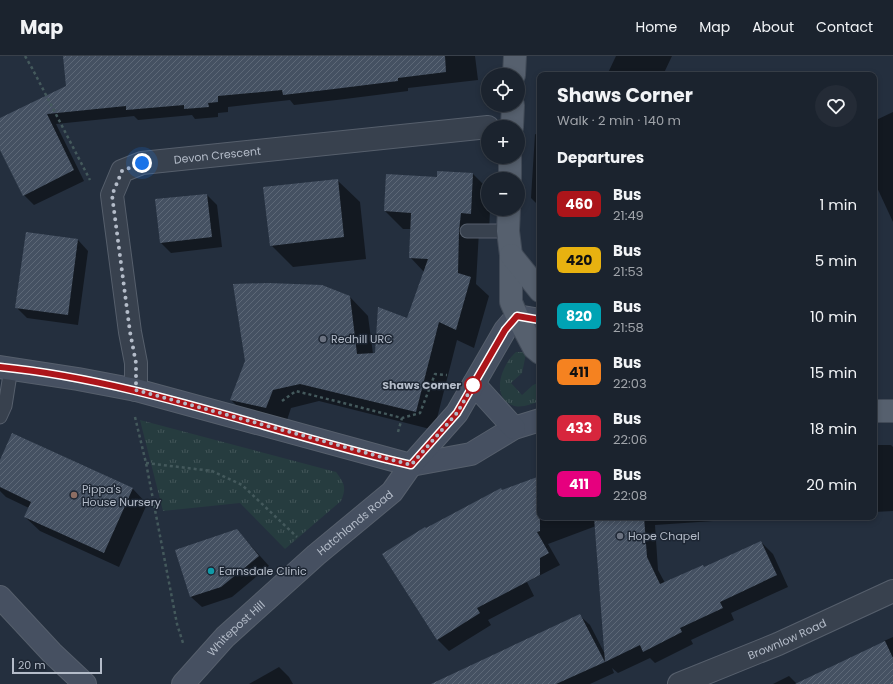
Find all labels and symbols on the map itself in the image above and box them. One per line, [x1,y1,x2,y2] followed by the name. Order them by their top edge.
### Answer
[173,143,262,168] street label: Devon Crescent
[132,153,152,173] your location
[331,331,393,347] place label: Redhill URC
[318,334,328,344] marker: Redhill URC
[464,376,482,394] marker: Shaws Corner
[382,377,461,393] place label: Shaws Corner
[82,481,162,510] place label: Pippa's House Nursery
[313,486,396,559] street label: Hatchlands Road
[69,490,79,500] marker: Pippa's House Nursery
[628,528,700,544] place label: Hope Chapel
[615,531,625,541] marker: Hope Chapel
[219,563,307,579] place label: Earnsdale Clinic
[206,566,216,576] marker: Earnsdale Clinic
[204,597,268,660] street label: Whitepost Hill
[745,615,829,663] street label: Brownlow Road
[12,656,102,675] scale bar

